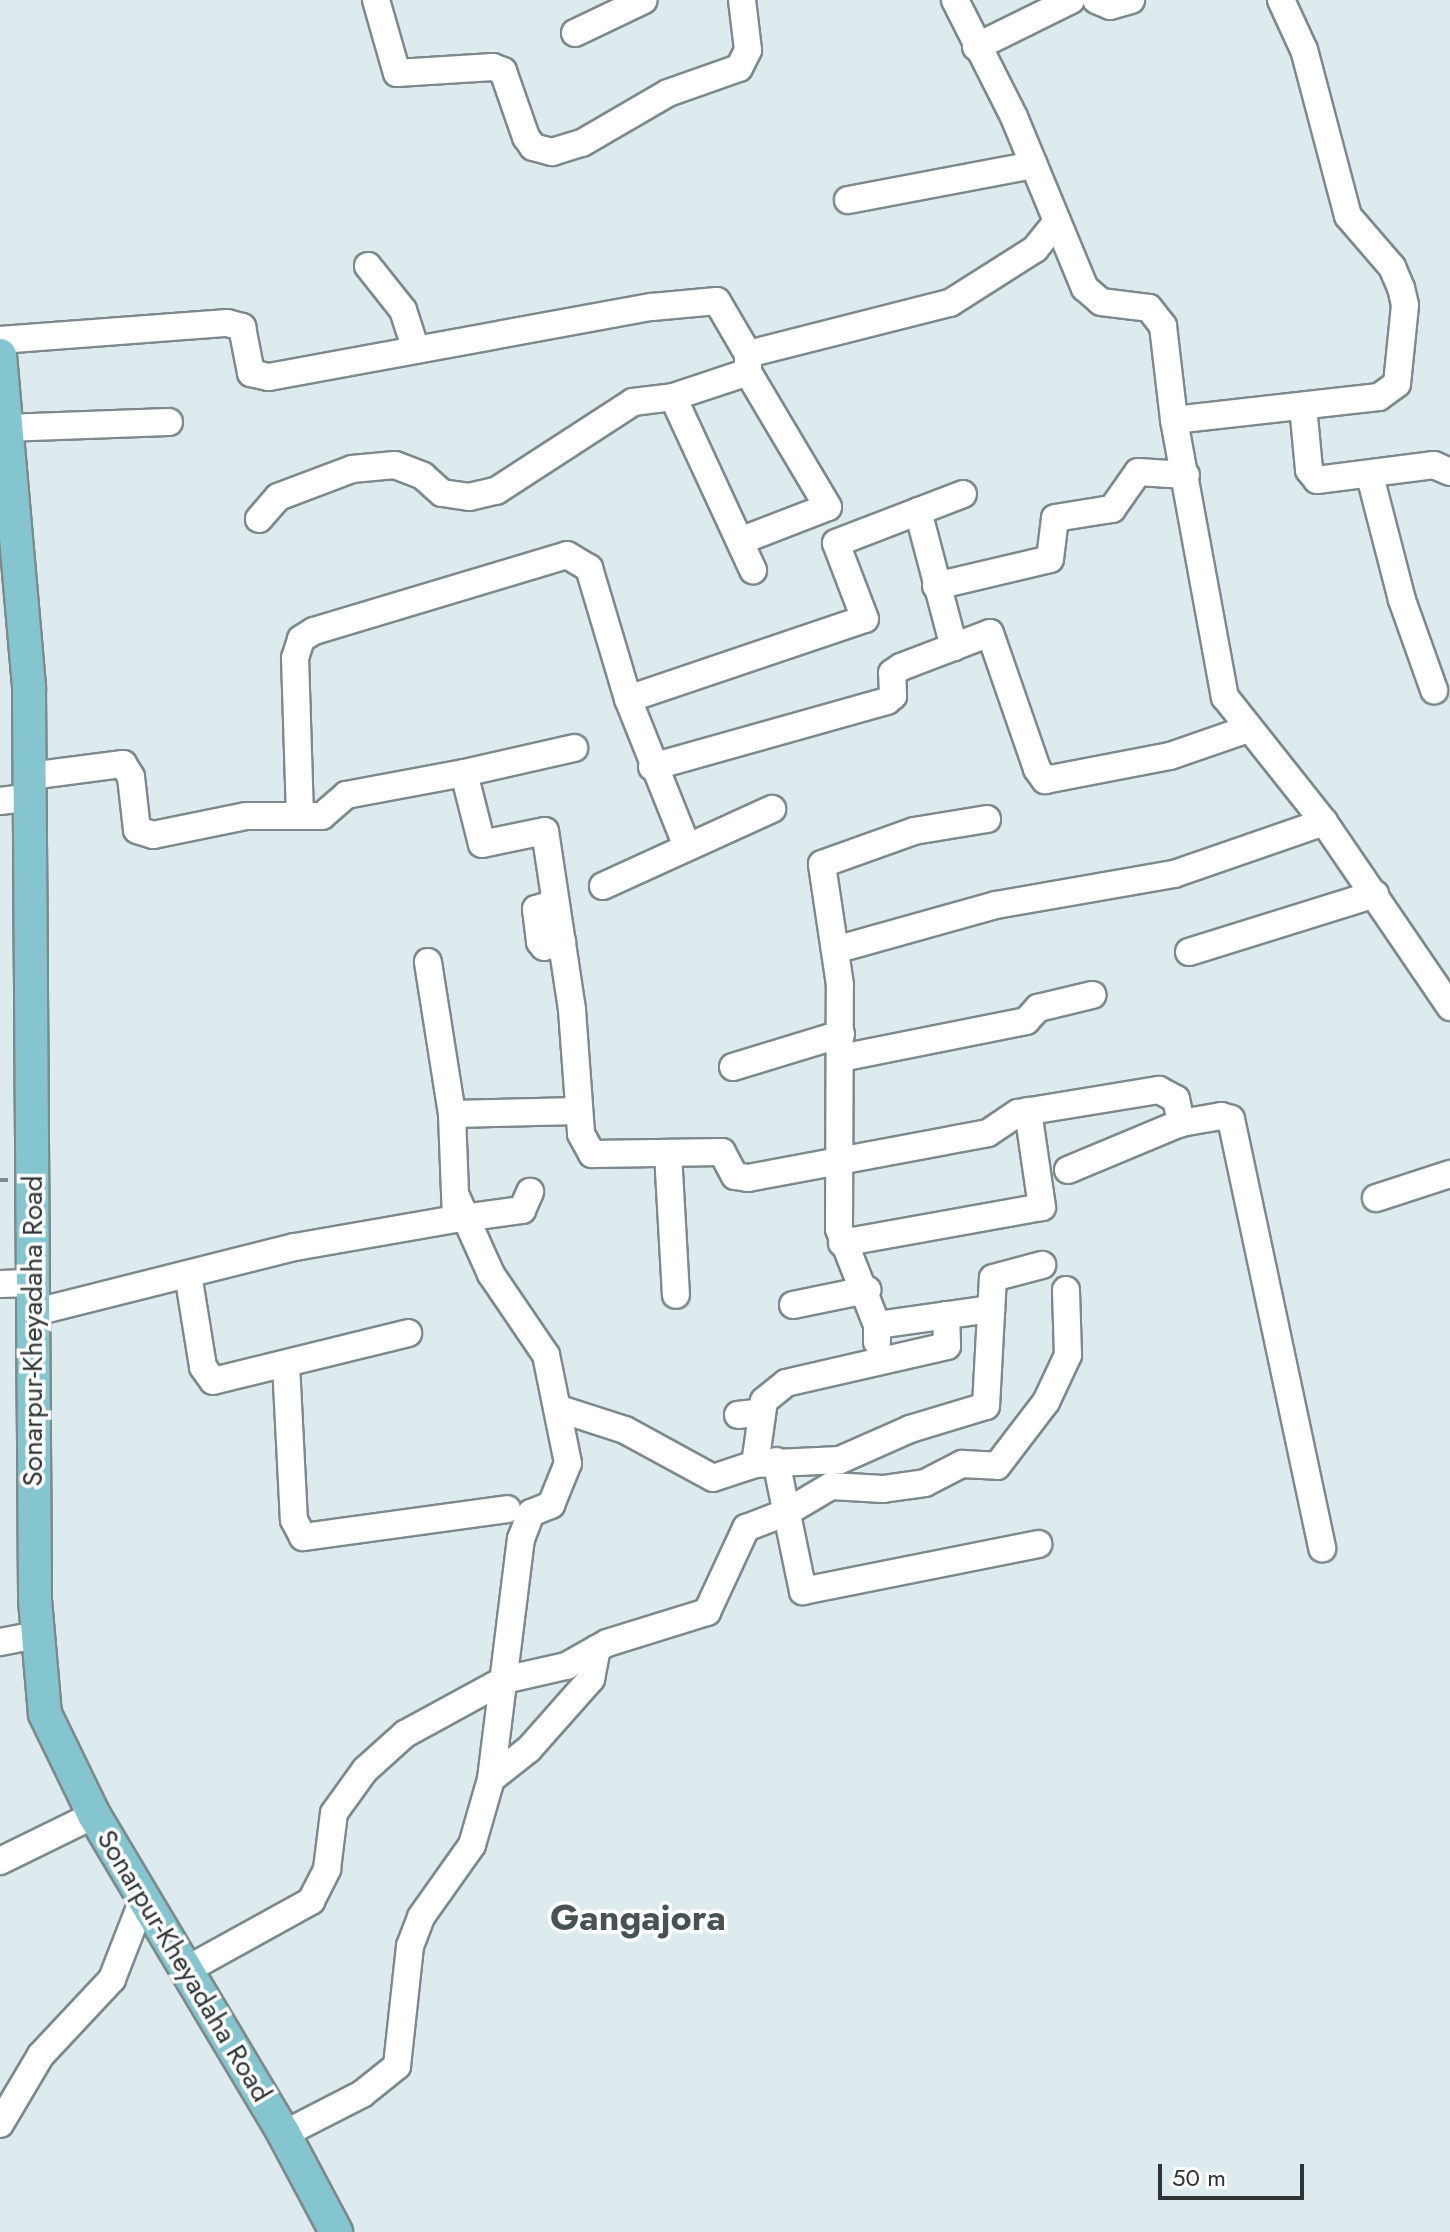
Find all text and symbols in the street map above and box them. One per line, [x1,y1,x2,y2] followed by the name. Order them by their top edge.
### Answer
[16,1175,50,1487] street label: Sonarpur-Kheyadaha Road
[89,1824,279,2108] street label: Sonarpur-Kheyadaha Road
[550,1896,726,1940] district label: Gangajora
[1162,2148,1308,2198] scale bar
[1172,2160,1226,2195] text: 50 m

